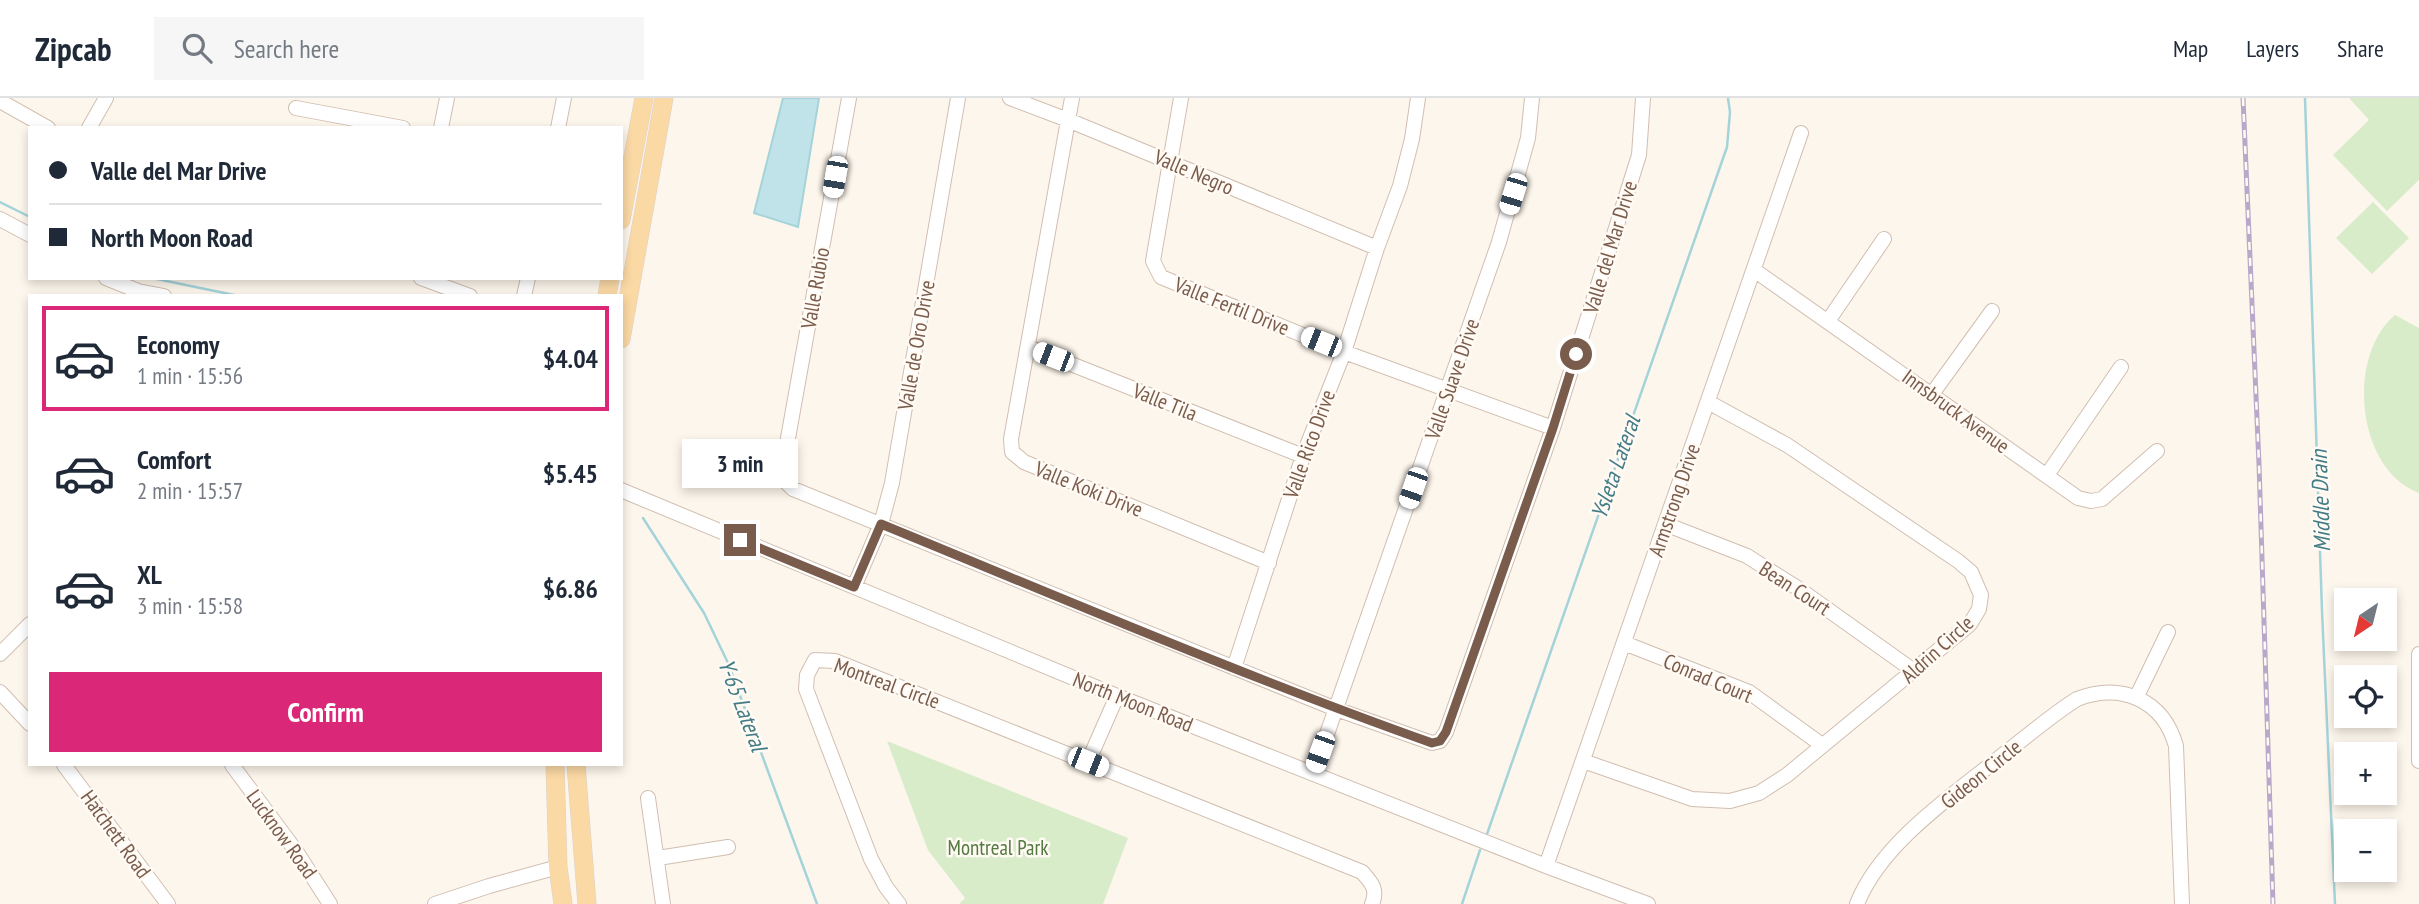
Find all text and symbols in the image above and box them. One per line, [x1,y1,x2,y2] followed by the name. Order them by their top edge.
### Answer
[154,17,644,80] search box
[35,27,112,70] text: Zipcab
[178,29,216,67] icon: search
[234,32,339,65] text: Search here
[2173,33,2208,64] text: Map
[2246,33,2299,64] text: Layers
[2337,33,2384,64] text: Share
[1149,143,1238,201] street label: Valle Negro
[91,154,267,187] text: Valle del Mar Drive
[822,154,849,200] car
[1497,171,1530,217] car
[1577,177,1643,318] street label: Valle del Mar Drive
[91,221,253,254] text: North Moon Road
[794,245,835,332] street label: Valle Rubio
[1170,270,1293,341] street label: Valle Fertil Drive
[891,278,941,413] street label: Valle de Oro Drive
[1418,315,1485,444] street label: Valle Suave Drive
[1298,324,1345,360] car
[53,327,116,390] icon: car
[137,328,219,361] text: Economy
[1560,338,1592,370] route start
[1030,340,1077,374] car
[543,342,598,375] text: $4.04
[137,361,243,390] text: 1 min · 15:56
[1897,363,2015,459] street label: Innsbruck Avenue
[1128,377,1201,427] street label: Valle Tila
[1277,386,1341,503] street label: Valle Rico Drive
[1584,409,1647,522] water label: Ysleta Lateral
[682,438,798,488] callout: 3 min
[1642,440,1706,560] street label: Armstrong Drive
[53,442,116,505] icon: car
[137,443,211,476] text: Comfort
[2304,448,2336,552] water label: Middle Drain
[717,449,763,478] text: 3 min
[1030,455,1147,523] street label: Valle Koki Drive
[543,457,598,490] text: $5.45
[1397,465,1430,511] car
[137,476,243,505] text: 2 min · 15:57
[724,524,756,556] route end
[1754,555,1836,621] street label: Bean Court
[53,557,116,620] icon: car
[137,558,162,591] text: XL
[543,572,598,605] text: $6.86
[2334,588,2398,651] north arrow
[2334,588,2397,882] map controls
[137,591,243,620] text: 3 min · 15:58
[1895,609,1979,689] street label: Aldrin Circle
[1659,647,1757,709] street label: Conrad Court
[830,651,944,715] street label: Montreal Circle
[712,655,775,758] water label: Y-65 Lateral
[2334,665,2397,728] button: locate
[1069,666,1197,738] street label: North Moon Road
[49,672,602,752] button: Confirm
[1303,729,1338,775] car
[1935,733,2027,815] street label: Gideon Circle
[2334,742,2397,805] button: +
[1065,744,1112,780] car
[241,784,323,884] street label: Lucknow Road
[75,785,157,883] street label: Hatchett Road
[2334,819,2397,882] button: −
[948,834,1048,861] park label: Montreal Park

